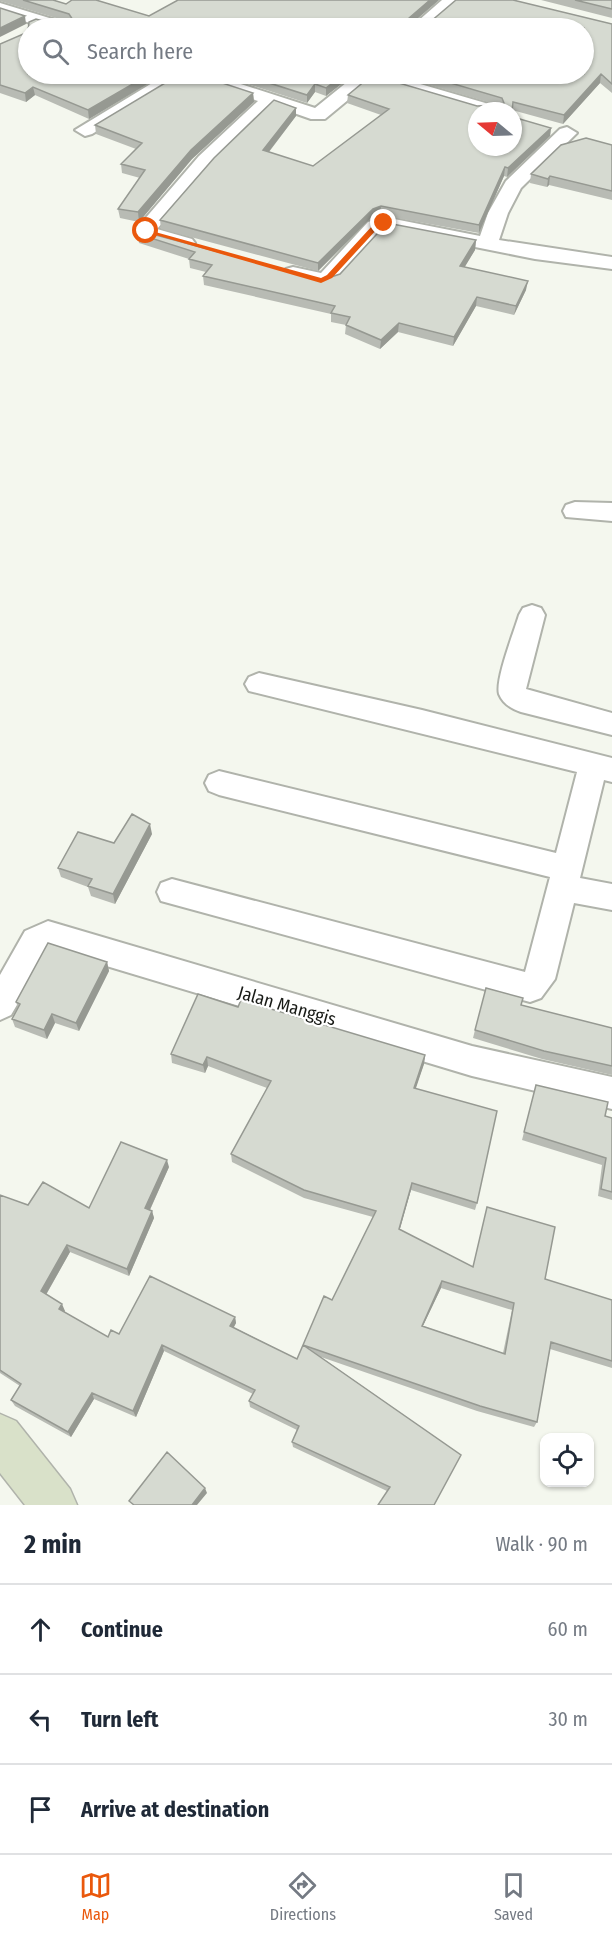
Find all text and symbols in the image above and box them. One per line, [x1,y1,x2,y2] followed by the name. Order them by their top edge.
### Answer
[18,18,594,84] search box
[39,35,72,68] icon: search
[87,38,193,65] text: Search here
[468,102,522,156] north arrow
[370,209,396,235] route end
[132,217,158,243] route start
[235,982,339,1031] street label: Jalan Manggis
[540,1433,594,1487] map controls
[540,1433,594,1487] button: locate
[24,1529,82,1560] text: 2 min
[496,1532,588,1556] text: Walk · 90 m
[24,1613,57,1646] icon: ahead
[81,1616,163,1643] text: Continue
[548,1617,588,1641] text: 60 m
[24,1703,57,1736] icon: left
[81,1706,159,1733] text: Turn left
[548,1707,588,1731] text: 30 m
[24,1793,57,1826] icon: arrive
[81,1796,269,1823] text: Arrive at destination
[79,1869,112,1924] tab: Map
[270,1869,336,1924] tab: Directions
[494,1869,533,1924] tab: Saved

